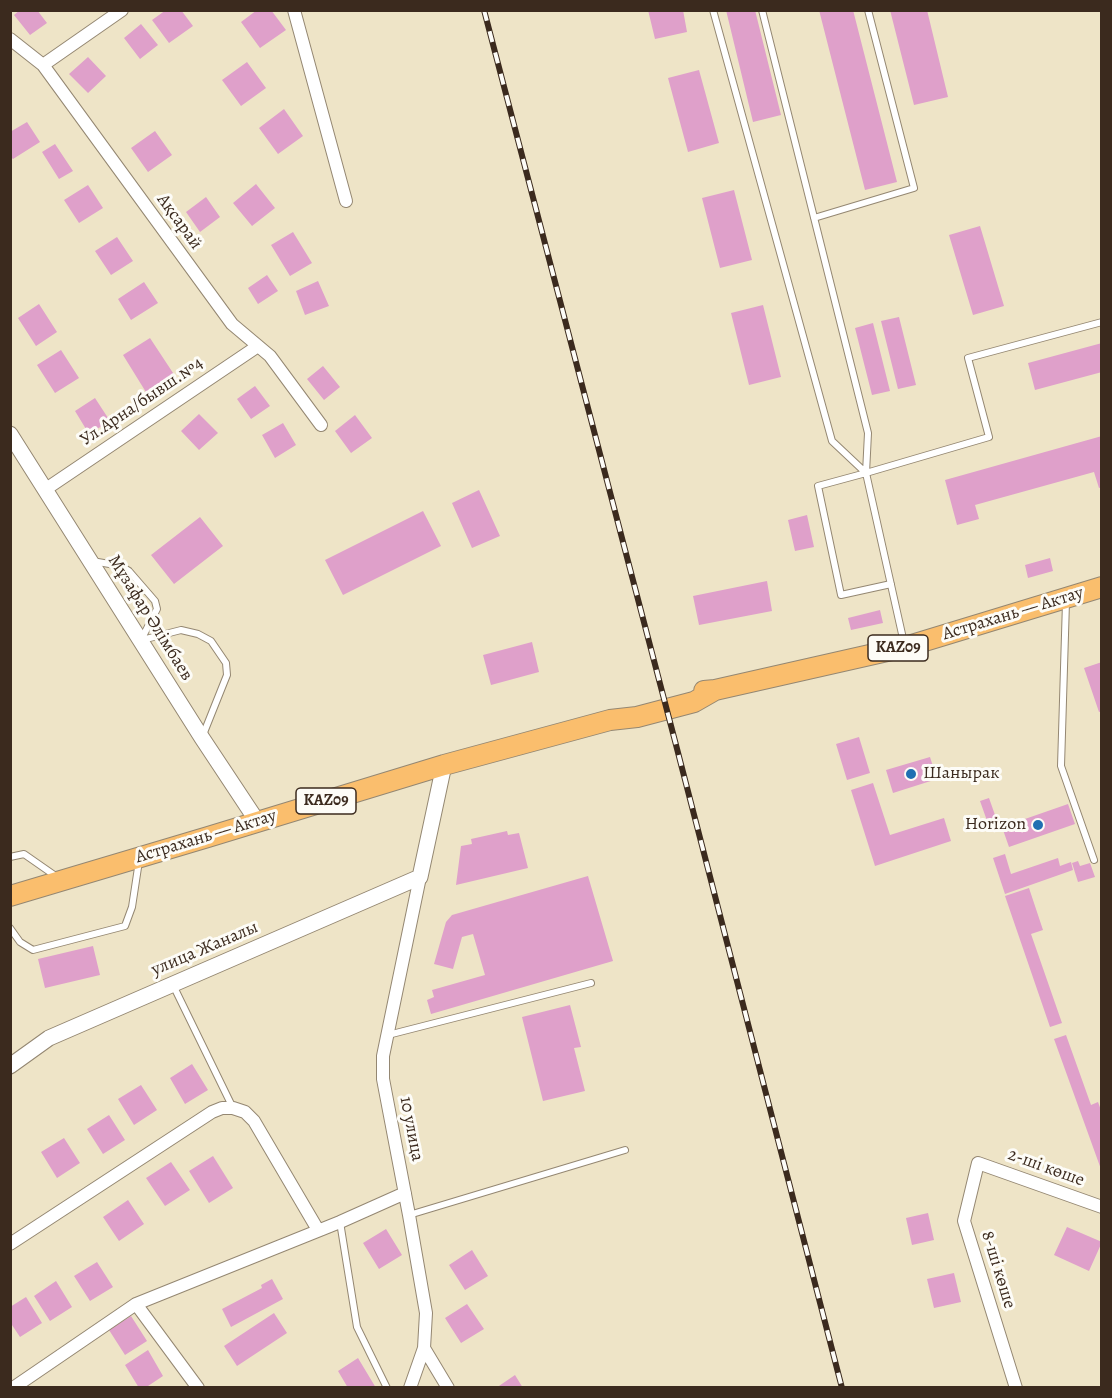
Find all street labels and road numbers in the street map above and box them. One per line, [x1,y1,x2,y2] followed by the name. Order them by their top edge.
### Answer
[152,190,206,254] street label: Ақсарай
[76,353,208,451] street label: Ул.Арна/бывш.№4
[103,551,197,685] street label: Мұзафар Әлімбаев
[940,582,1086,646] street label: Астрахань — Актау
[868,635,928,661] road number: KAZ09
[296,788,356,814] road number: KAZ09
[133,805,279,869] street label: Астрахань — Актау
[148,917,262,981] street label: улица Жаналы
[394,1095,428,1163] street label: 10 улица
[1005,1144,1087,1192] street label: 2-ші көше
[976,1229,1020,1311] street label: 8-шi көше

